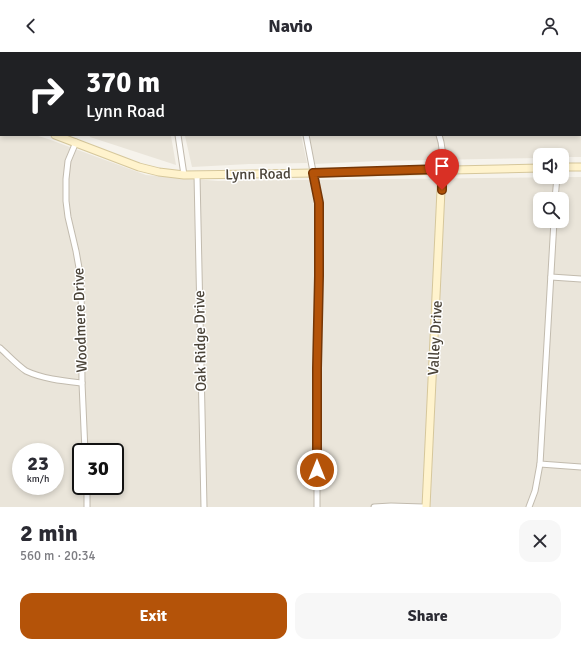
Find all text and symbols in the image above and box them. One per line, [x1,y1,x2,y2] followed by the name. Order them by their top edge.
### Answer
[20,15,42,37] icon: back
[268,15,313,37] text: Navio
[539,15,561,37] icon: person
[86,66,160,100] text: 370 m
[20,68,72,120] icon: right
[86,100,165,122] text: Lynn Road
[533,148,569,228] map controls
[533,148,569,184] button: sound
[425,149,459,190] pin
[431,155,453,177] icon: arrive
[225,164,291,184] street label: Lynn Road
[533,192,569,228] button: search
[69,267,91,373] street label: Woodmere Drive
[190,290,210,392] street label: Oak Ridge Drive
[424,300,446,376] street label: Valley Drive
[72,443,124,495] speed limit sign: 30
[296,449,338,491] position arrow
[27,451,49,476] text: 23
[27,473,49,485] text: km/h
[20,518,78,548] text: 2 min
[519,520,561,562] button: close
[20,548,96,564] text: 560 m · 20:34
[20,593,287,639] button: Exit
[295,593,561,639] button: Share

